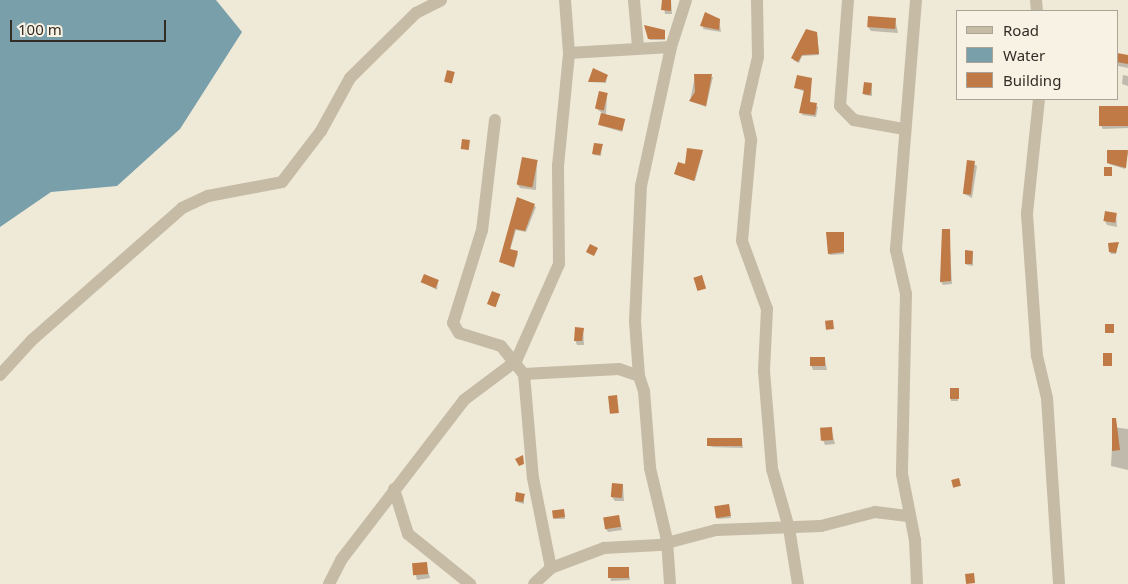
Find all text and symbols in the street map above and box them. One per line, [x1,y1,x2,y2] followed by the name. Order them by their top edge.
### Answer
[12,10,169,42] scale bar
[956,10,1118,100] legend
[18,19,62,39] text: 100 m
[1003,20,1039,40] text: Road
[1003,45,1045,65] text: Water
[1003,70,1061,90] text: Building

